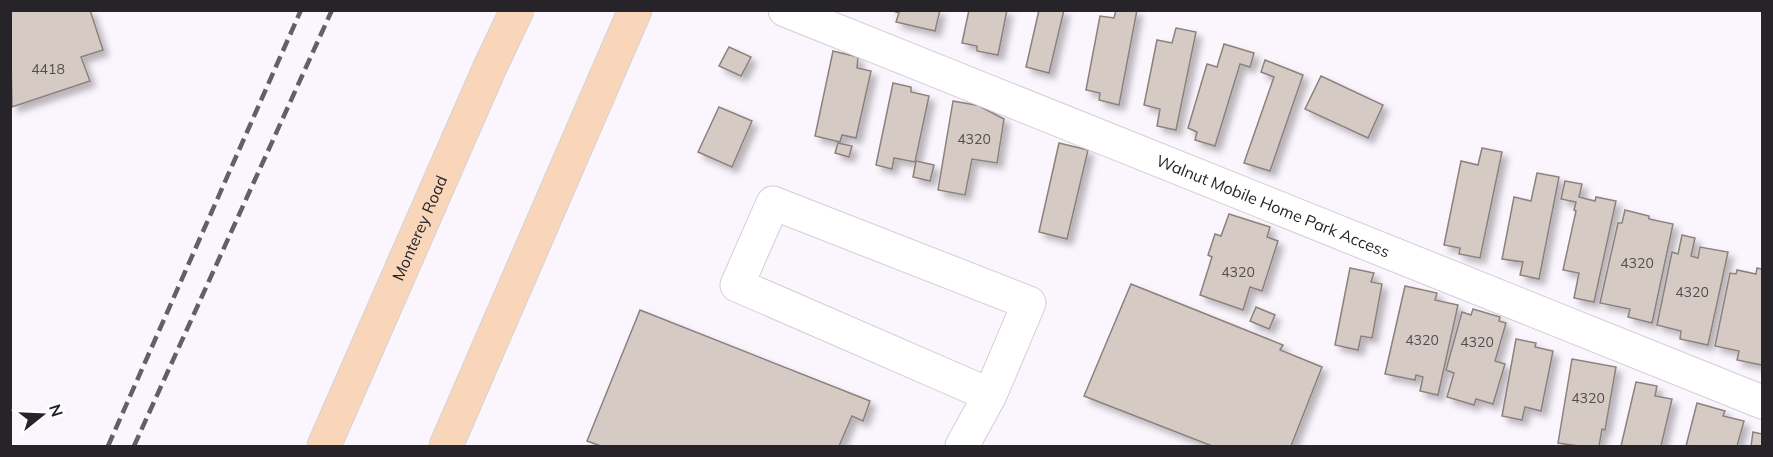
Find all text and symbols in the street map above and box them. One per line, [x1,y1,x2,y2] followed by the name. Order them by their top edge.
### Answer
[31,60,65,78] house number: 4418
[957,130,991,148] house number: 4320
[1154,150,1393,262] street label: Walnut Mobile Home Park Access
[388,172,451,284] street label: Monterey Road
[1620,254,1654,272] house number: 4320
[1221,263,1255,281] house number: 4320
[1675,283,1709,301] house number: 4320
[1405,331,1439,349] house number: 4320
[1460,333,1494,351] house number: 4320
[12,385,72,445] north arrow
[1571,389,1605,407] house number: 4320
[45,402,68,419] text: N

